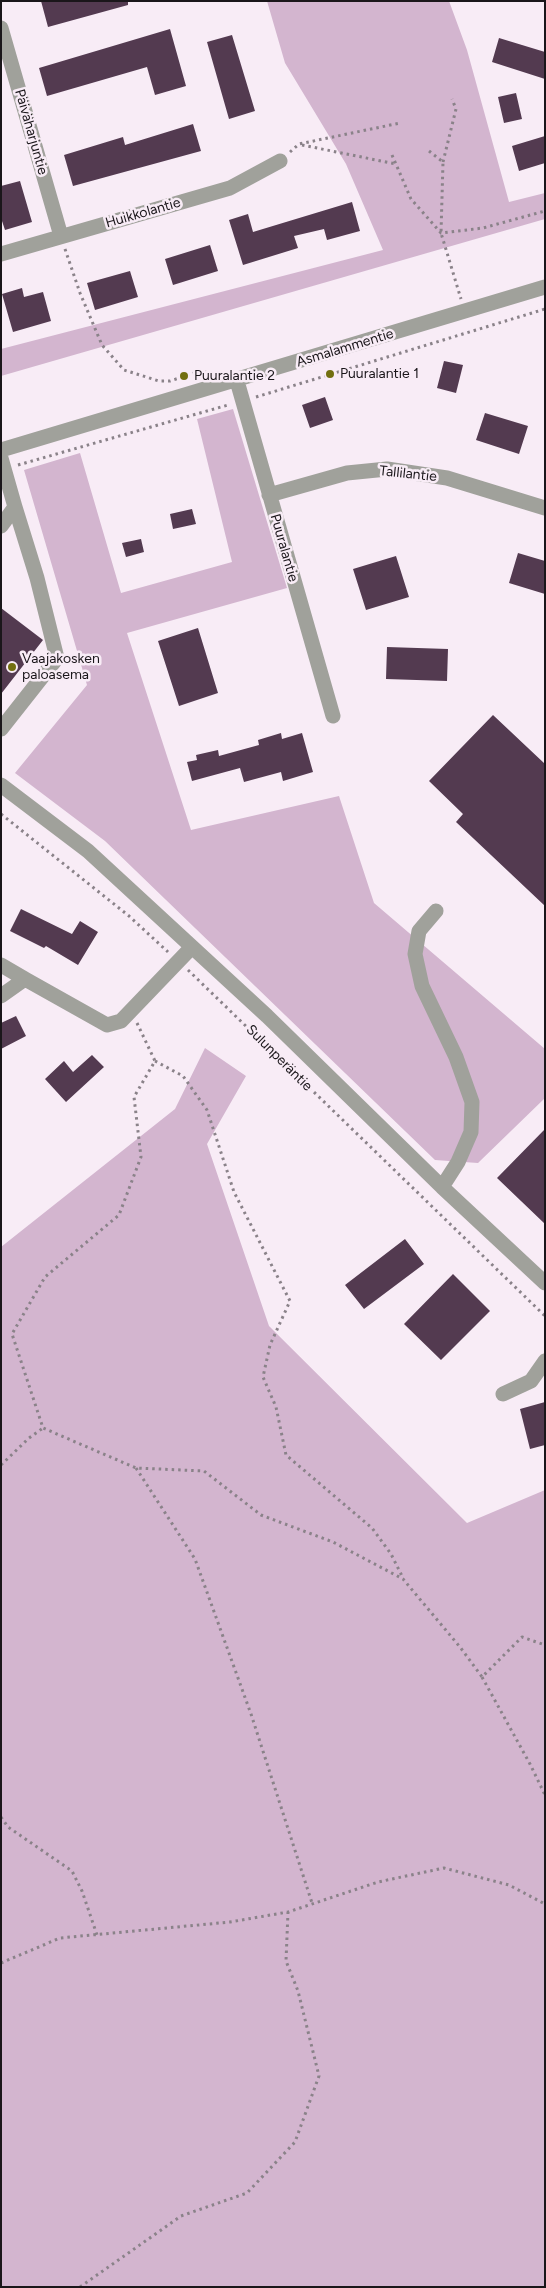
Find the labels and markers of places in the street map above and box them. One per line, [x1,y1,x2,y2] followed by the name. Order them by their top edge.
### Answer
[340,366,419,382] place label: Puuralantie 1
[194,368,275,384] place label: Puuralantie 2
[324,368,336,380] marker: Puuralantie 1
[178,370,190,382] marker: Puuralantie 2
[22,651,100,684] place label: Vaajakosken paloasema
[6,661,18,673] marker: Vaajakosken paloasema

